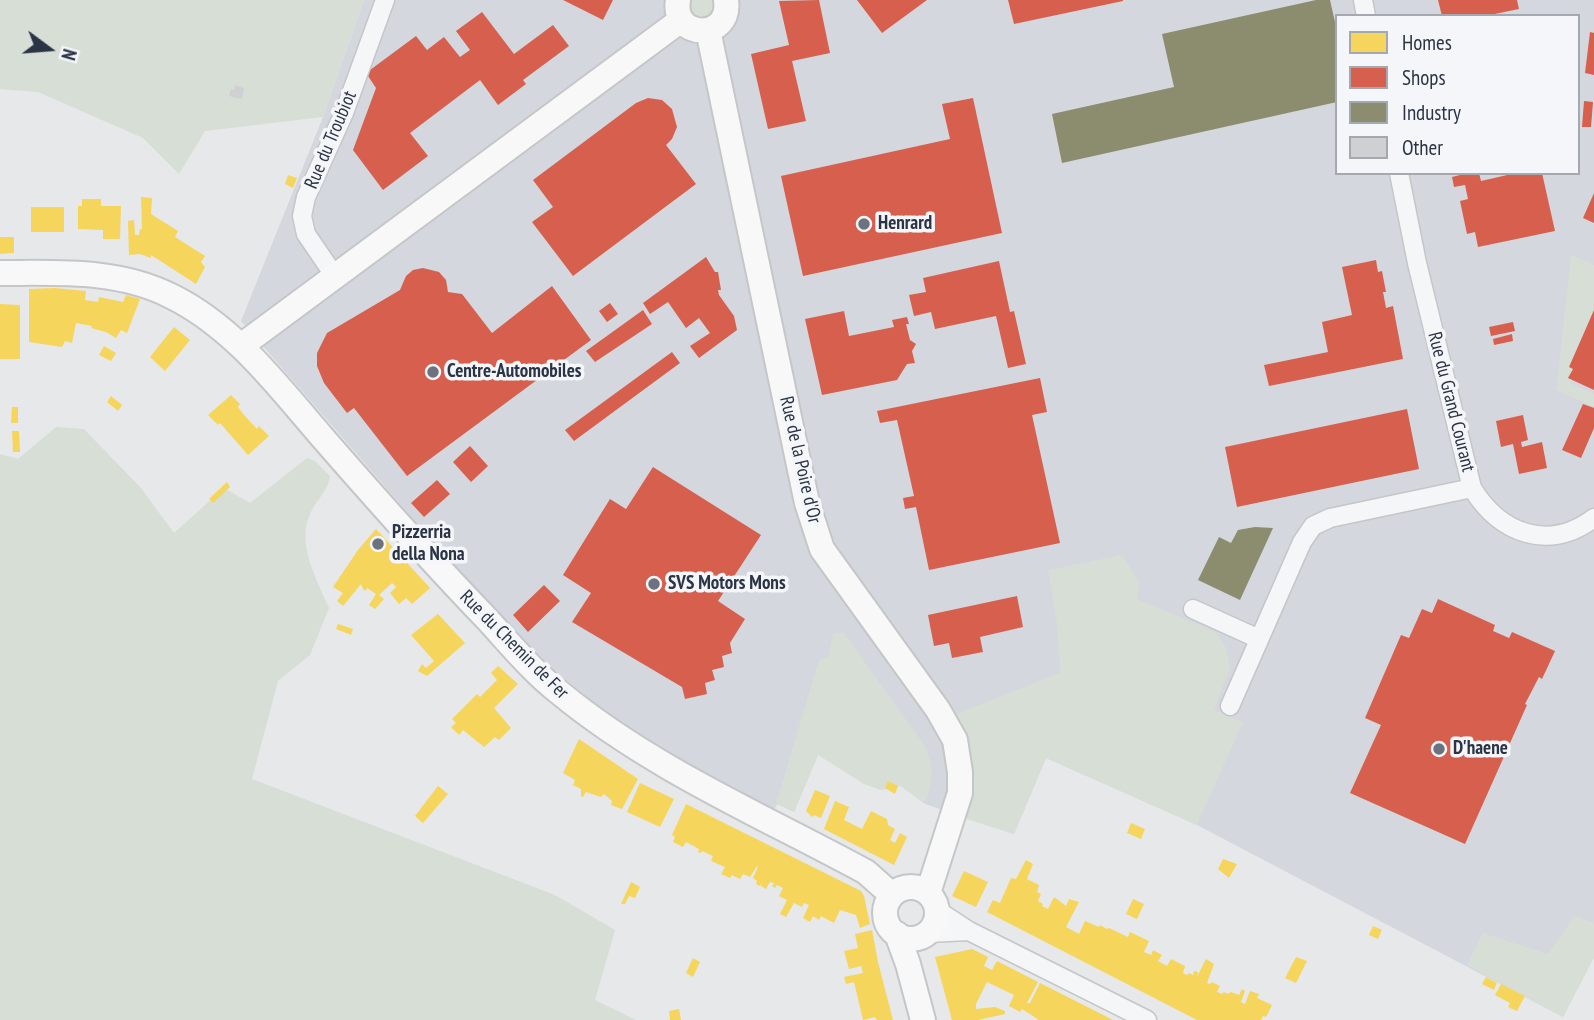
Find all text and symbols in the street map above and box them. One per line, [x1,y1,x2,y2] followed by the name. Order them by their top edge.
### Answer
[14,14,84,84] north arrow
[1335,14,1580,175] legend
[1402,29,1452,56] text: Homes
[56,47,82,63] text: N
[1402,64,1446,91] text: Shops
[300,88,362,192] street label: Rue du Troubiot
[1402,99,1461,126] text: Industry
[1402,134,1443,161] text: Other
[878,213,932,235] place label: Henrard
[856,216,872,232] marker: Henrard
[1423,330,1479,474] street label: Rue du Grand Courant
[447,361,581,383] place label: Centre-Automobiles
[425,364,441,380] marker: Centre-Automobiles
[774,394,826,526] street label: Rue de la Poire d'Or
[392,522,465,566] place label: Pizzerria della Nona
[370,536,386,552] marker: Pizzerria della Nona
[668,573,786,595] place label: SVS Motors Mons
[646,576,662,592] marker: SVS Motors Mons
[455,586,573,704] street label: Rue du Chemin de Fer
[1453,738,1508,760] place label: D'haene
[1431,741,1447,757] marker: D'haene

